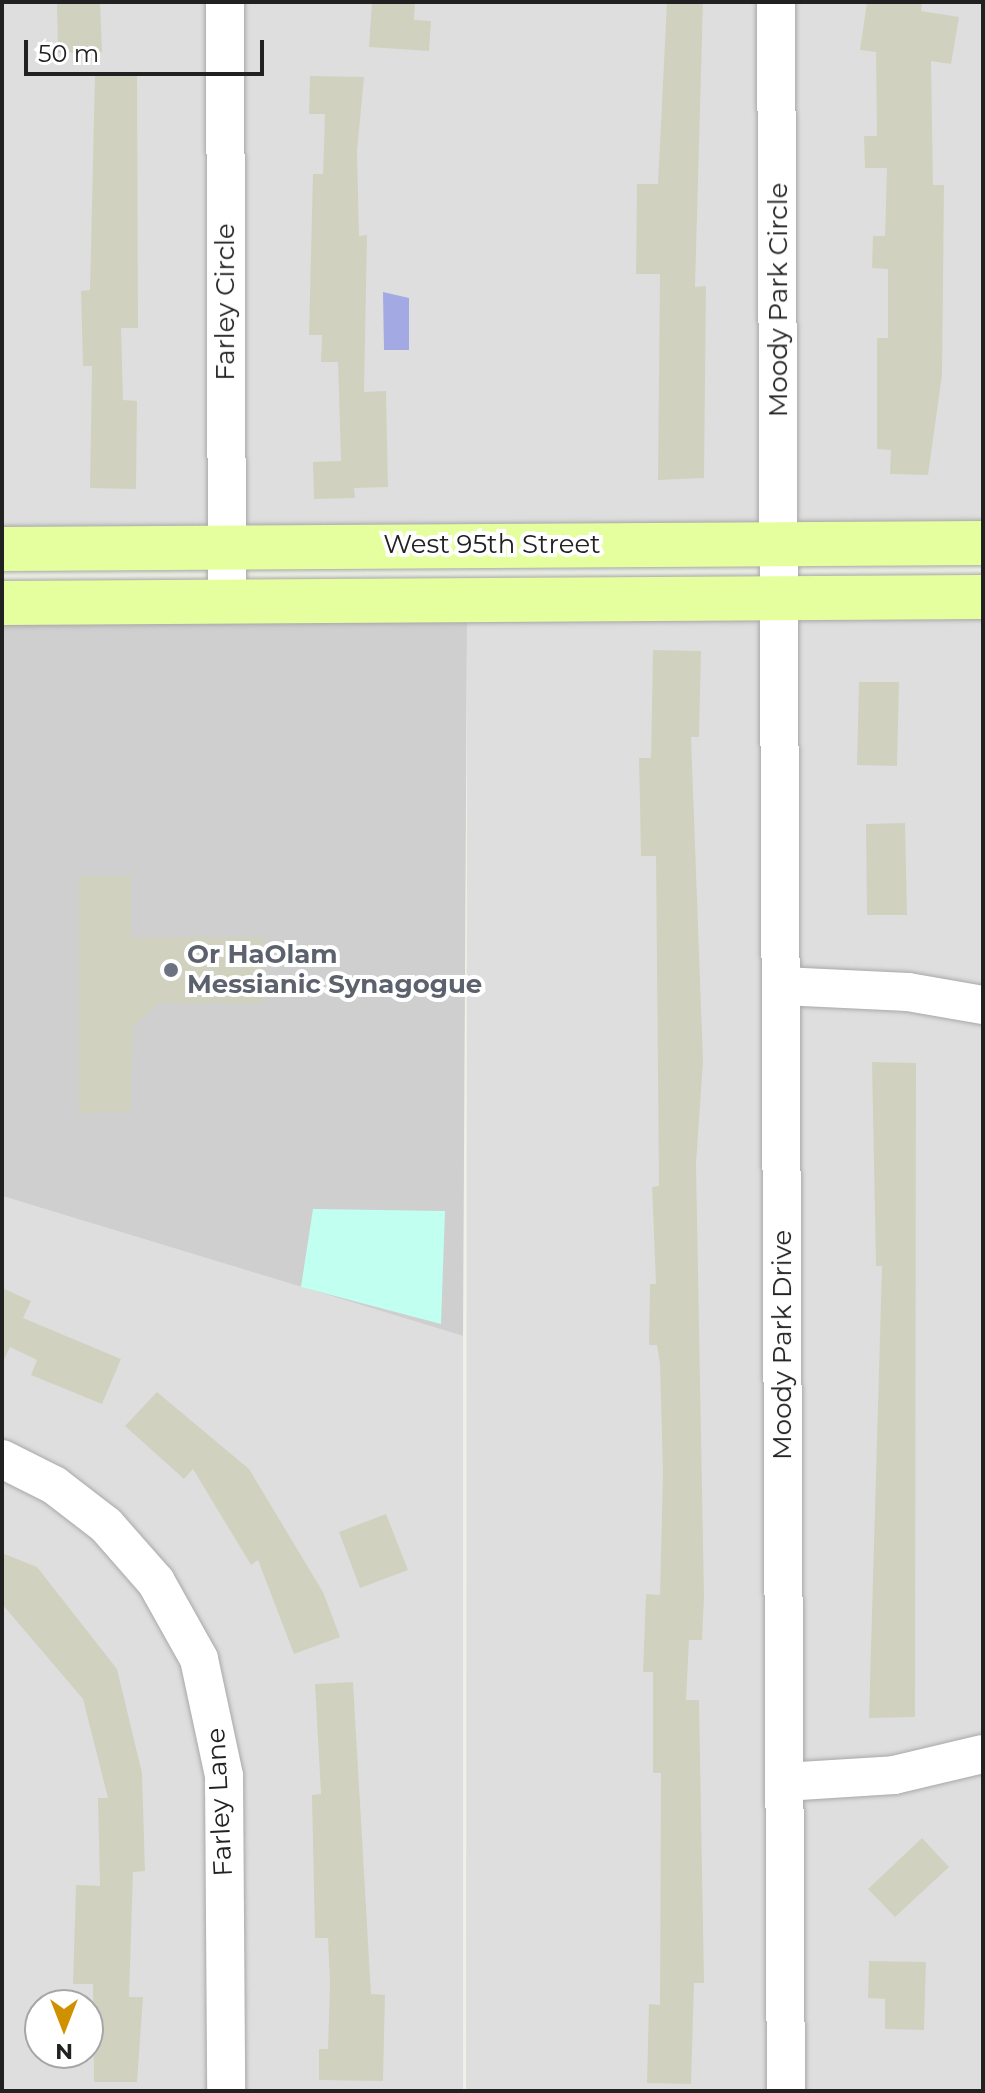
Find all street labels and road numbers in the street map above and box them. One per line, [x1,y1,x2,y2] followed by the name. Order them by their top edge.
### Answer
[763,183,795,417] street label: Moody Park Circle
[210,223,242,381] street label: Farley Circle
[383,529,601,561] street label: West 95th Street
[767,1230,799,1460] street label: Moody Park Drive
[201,1727,239,1877] street label: Farley Lane

